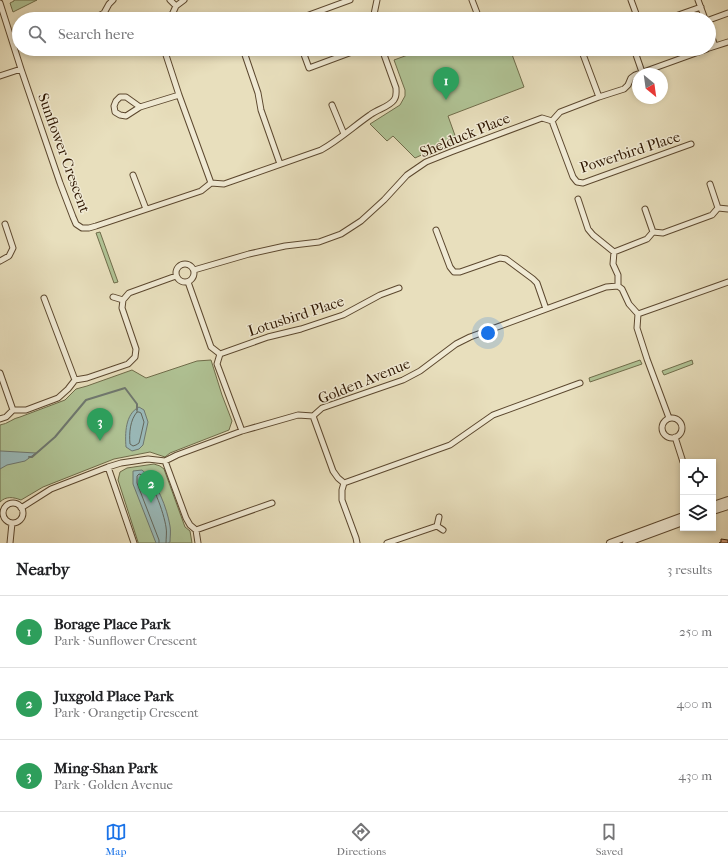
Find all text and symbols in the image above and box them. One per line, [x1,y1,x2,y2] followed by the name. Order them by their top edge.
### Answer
[12,12,716,56] search box
[26,23,48,45] icon: search
[58,25,134,43] text: Search here
[433,67,459,100] pin: 1
[632,68,668,104] north arrow
[34,91,94,216] street label: Sunflower Crescent
[417,109,513,161] street label: Shelduck Place
[577,127,683,177] street label: Powerbird Place
[246,292,347,340] street label: Lotusbird Place
[478,323,498,343] your location
[315,354,413,408] street label: Golden Avenue
[87,408,113,441] pin: 3
[680,459,716,531] map controls
[680,459,716,495] button: locate
[138,470,164,503] pin: 2
[680,495,716,531] button: layers
[16,559,70,579] text: Nearby
[667,562,712,577] text: 3 results
[54,615,170,633] text: Borage Place Park
[27,624,31,639] text: 1
[679,624,712,639] text: 250 m
[54,633,197,648] text: Park · Sunflower Crescent
[54,687,174,705] text: Juxgold Place Park
[26,696,32,711] text: 2
[676,696,712,711] text: 400 m
[54,705,199,720] text: Park · Orangetip Crescent
[54,759,158,777] text: Ming-Shan Park
[26,768,32,783] text: 3
[678,768,712,783] text: 430 m
[54,777,173,792] text: Park · Golden Avenue
[105,821,127,858] tab: Map
[337,821,386,858] tab: Directions
[596,821,623,858] tab: Saved

